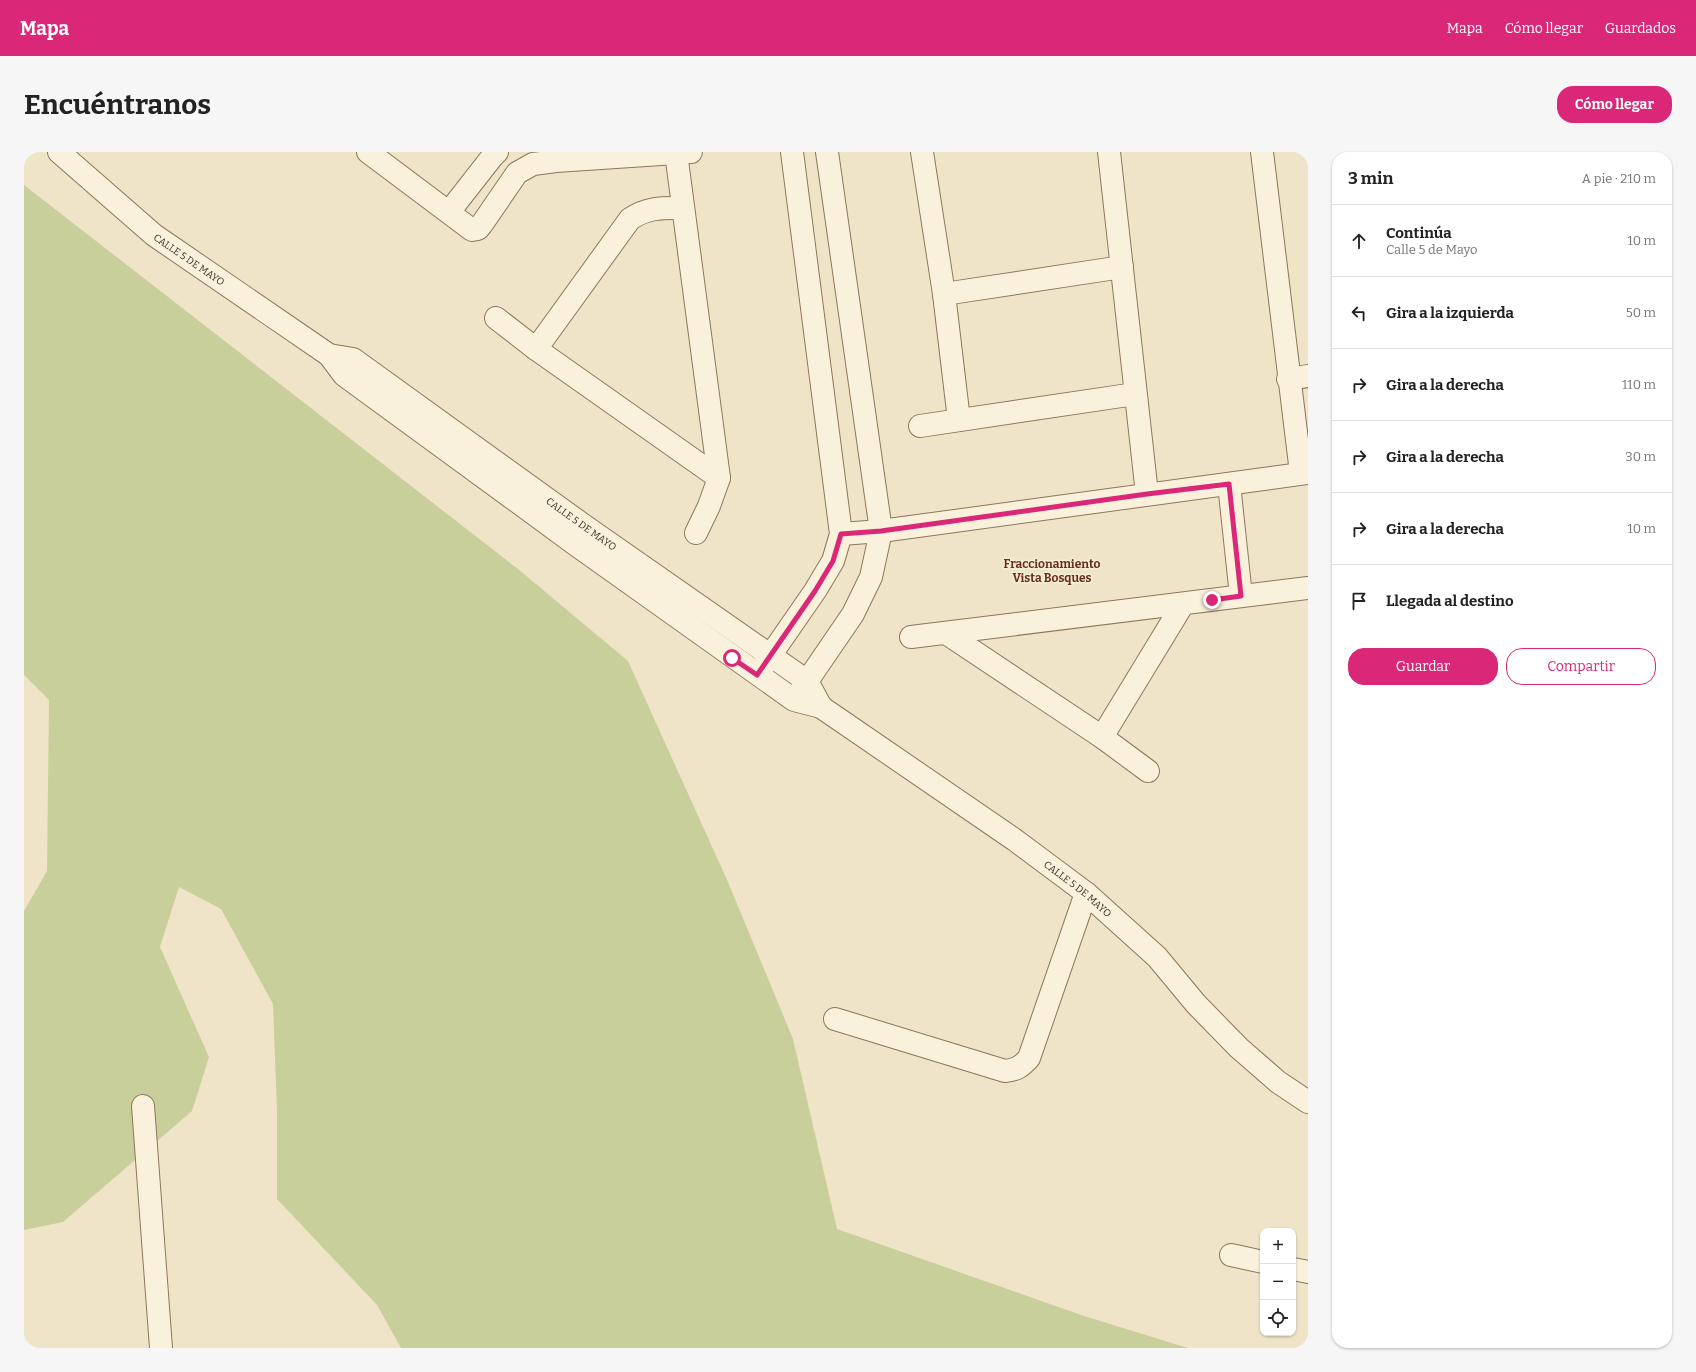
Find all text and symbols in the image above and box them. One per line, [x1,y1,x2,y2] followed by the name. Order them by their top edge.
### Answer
[20,17,69,40] text: Mapa
[1447,20,1483,37] text: Mapa
[1505,20,1583,37] text: Cómo llegar
[1605,20,1676,37] text: Guardados
[1557,86,1672,123] button: Cómo llegar
[24,88,211,121] text: Encuéntranos
[1348,168,1393,189] text: 3 min
[1582,171,1656,186] text: A pie · 210 m
[1386,224,1452,242] text: Continúa
[1348,230,1370,252] icon: ahead
[151,232,227,289] street label: CALLE 5 DE MAYO
[1627,233,1656,248] text: 10 m
[1386,242,1478,257] text: Calle 5 de Mayo
[1348,302,1370,324] icon: left
[1386,304,1514,322] text: Gira a la izquierda
[1626,305,1656,320] text: 50 m
[1348,374,1370,396] icon: right
[1386,376,1504,394] text: Gira a la derecha
[1622,377,1656,392] text: 110 m
[1348,446,1370,468] icon: right
[1386,448,1504,466] text: Gira a la derecha
[1625,449,1656,464] text: 30 m
[544,495,618,553] street label: CALLE 5 DE MAYO
[1348,518,1370,540] icon: right
[1386,520,1504,538] text: Gira a la derecha
[1627,521,1656,536] text: 10 m
[1004,557,1101,585] district label: Fraccionamiento Vista Bosques
[1348,590,1370,612] icon: arrive
[1203,591,1221,609] route end
[1386,592,1514,610] text: Llegada al destino
[1348,648,1498,685] button: Guardar
[1506,648,1656,685] button: Compartir
[723,649,741,667] route start
[1041,859,1113,920] street label: CALLE 5 DE MAYO
[1260,1228,1296,1336] map controls
[1260,1228,1296,1264] button: +
[1260,1264,1296,1300] button: −
[1260,1300,1296,1336] button: locate

